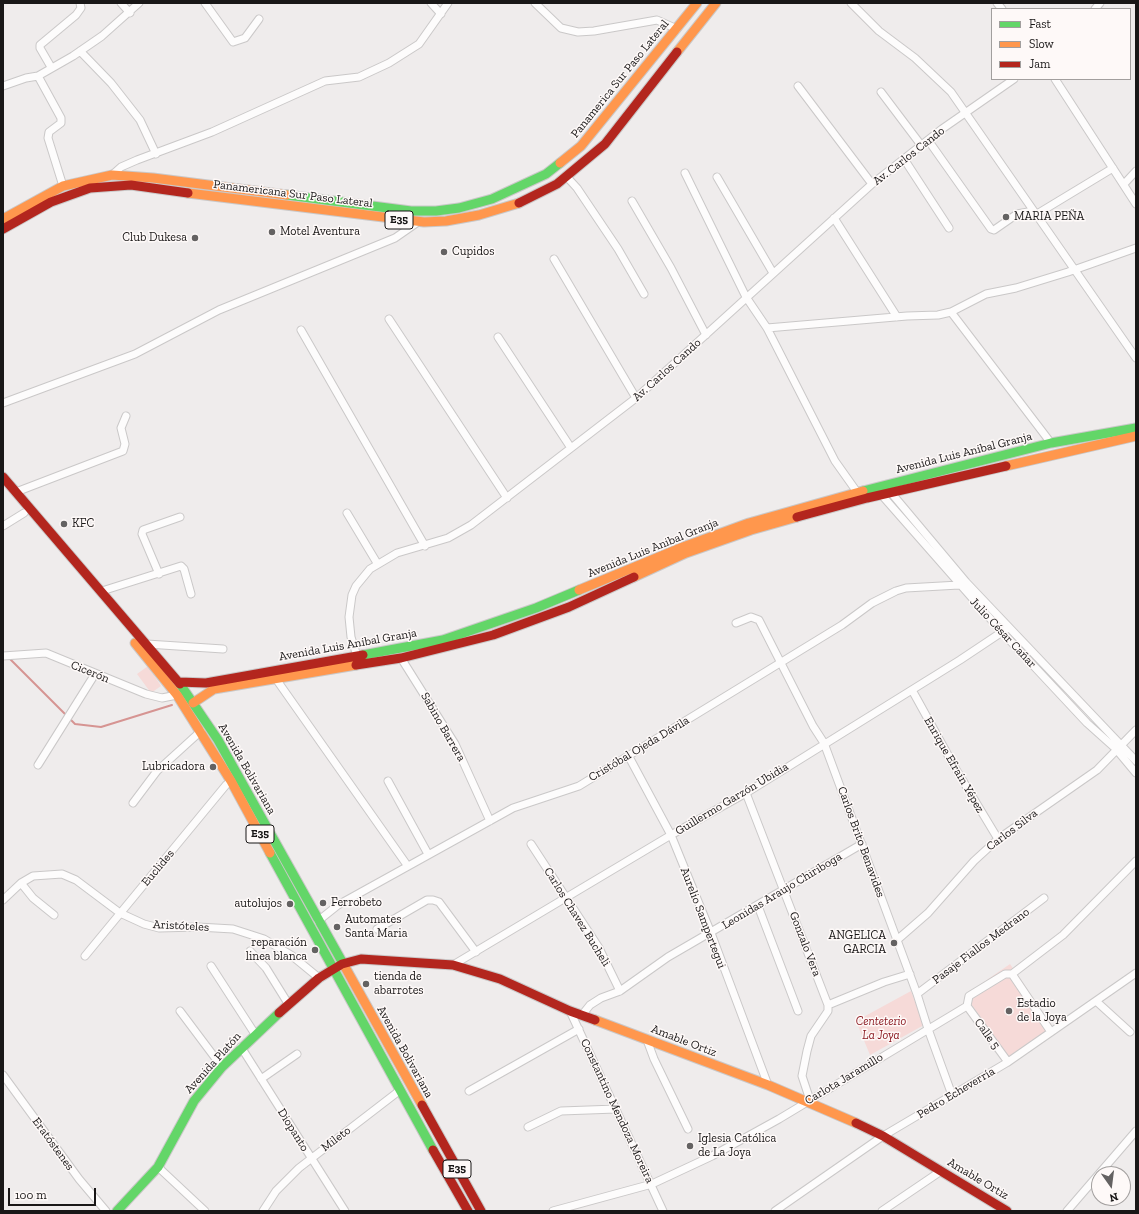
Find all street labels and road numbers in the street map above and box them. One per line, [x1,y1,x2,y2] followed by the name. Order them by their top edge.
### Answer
[568,17,672,141] street label: Panamerica Sur Paso Lateral
[870,124,948,188] street label: Av. Carlos Cando
[212,177,374,211] street label: Panamericana Sur Paso Lateral
[385,211,413,229] road number: E35
[630,336,704,404] street label: Av. Carlos Cando
[895,429,1033,477] street label: Avenida Luis Anibal Granja
[586,515,720,581] street label: Avenida Luis Anibal Granja
[967,595,1039,671] street label: Julio César Cañar
[278,626,418,664] street label: Avenida Luis Anibal Granja
[69,658,111,686] street label: Cicerón
[417,690,469,764] street label: Sabino Barrera
[586,713,692,785] street label: Cristóbal Ojeda Dávila
[921,714,987,816] street label: Enrique Efraín Yépez
[215,721,279,817] street label: Avenida Bolivariana
[673,760,791,838] street label: Guillermo Garzón Ubidia
[834,785,888,899] street label: Carlos Brito Benavides
[983,806,1041,854] street label: Carlos Silva
[246,825,274,843] road number: E35
[139,847,177,889] street label: Euclides
[719,849,845,933] street label: Leonidas Araujo Chiriboga
[541,865,613,969] street label: Carlos Chavez Bucheli
[677,865,729,971] street label: Aurelio Sampertegui
[930,905,1032,987] street label: Pasaje Fiallos Medrano
[786,910,824,978] street label: Gonzalo Vera
[153,917,209,935] street label: Aristóteles
[374,1004,436,1100] street label: Avenida Bolivariana
[971,1016,1003,1052] street label: Calle 5
[649,1022,719,1060] street label: Amable Ortiz
[182,1029,244,1097] street label: Avenida Platón
[577,1036,657,1186] street label: Constantino Mendoza Moreira
[802,1050,886,1108] street label: Carlota Jaramillo
[914,1064,998,1122] street label: Pedro Echeverría
[274,1106,312,1154] street label: Diopanto
[29,1115,77,1173] street label: Eratóstenes
[318,1123,354,1155] street label: Mileto
[945,1155,1011,1203] street label: Amable Ortiz
[443,1160,471,1178] road number: E35

